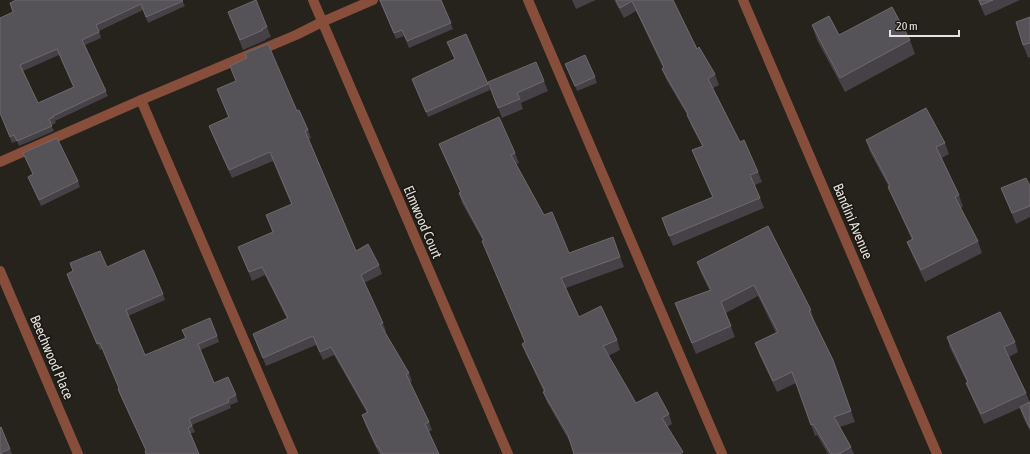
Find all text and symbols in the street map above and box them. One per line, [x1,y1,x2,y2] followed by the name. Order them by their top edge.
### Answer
[890,12,959,38] scale bar
[896,19,918,33] text: 20 m
[830,181,876,261] street label: Bandini Avenue
[401,183,445,261] street label: Elmwood Court
[27,313,77,401] street label: Beechwood Place

